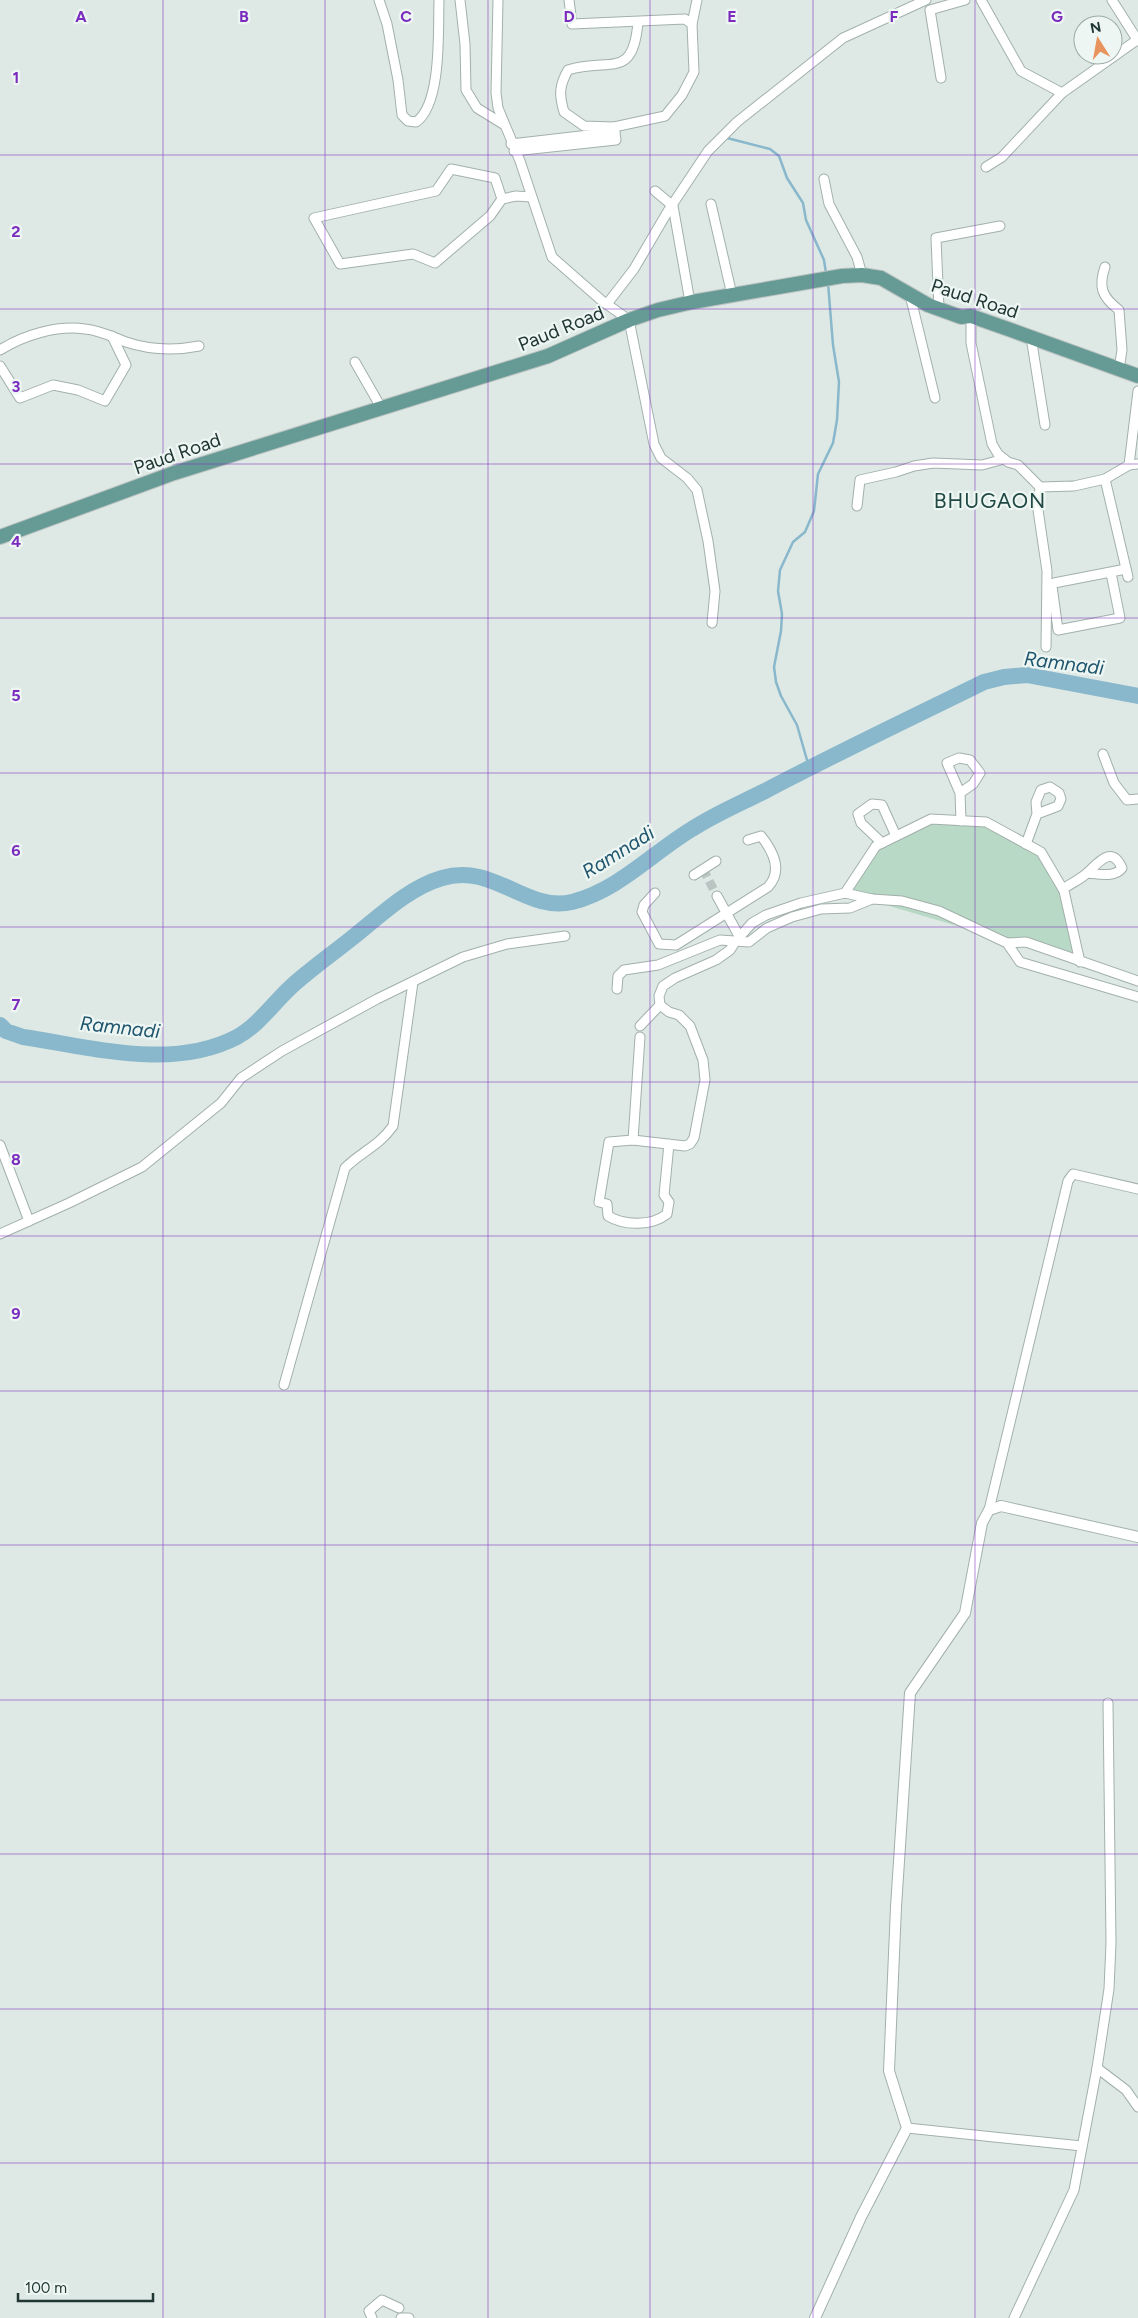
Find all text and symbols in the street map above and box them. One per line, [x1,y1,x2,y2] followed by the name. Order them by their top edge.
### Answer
[75,7,87,26] text: A
[239,7,249,26] text: B
[400,7,412,26] text: C
[563,7,575,26] text: D
[727,7,737,26] text: E
[890,7,899,26] text: F
[1051,7,1063,26] text: G
[1073,15,1123,65] north arrow
[1089,18,1103,37] text: N
[13,68,19,87] text: 1
[11,222,21,241] text: 2
[928,274,1022,323] street label: Paud Road
[515,301,608,356] street label: Paud Road
[12,377,21,396] text: 3
[131,428,224,479] street label: Paud Road
[934,488,1046,513] district label: BHUGAON
[11,532,21,551] text: 4
[1023,646,1106,680] water label: Ramnadi
[11,686,21,705] text: 5
[577,820,659,884] water label: Ramnadi
[11,841,21,860] text: 6
[12,995,21,1014] text: 7
[79,1011,162,1043] water label: Ramnadi
[11,1150,21,1169] text: 8
[11,1304,21,1323] text: 9
[18,2270,152,2302] scale bar
[25,2279,67,2297] text: 100 m

